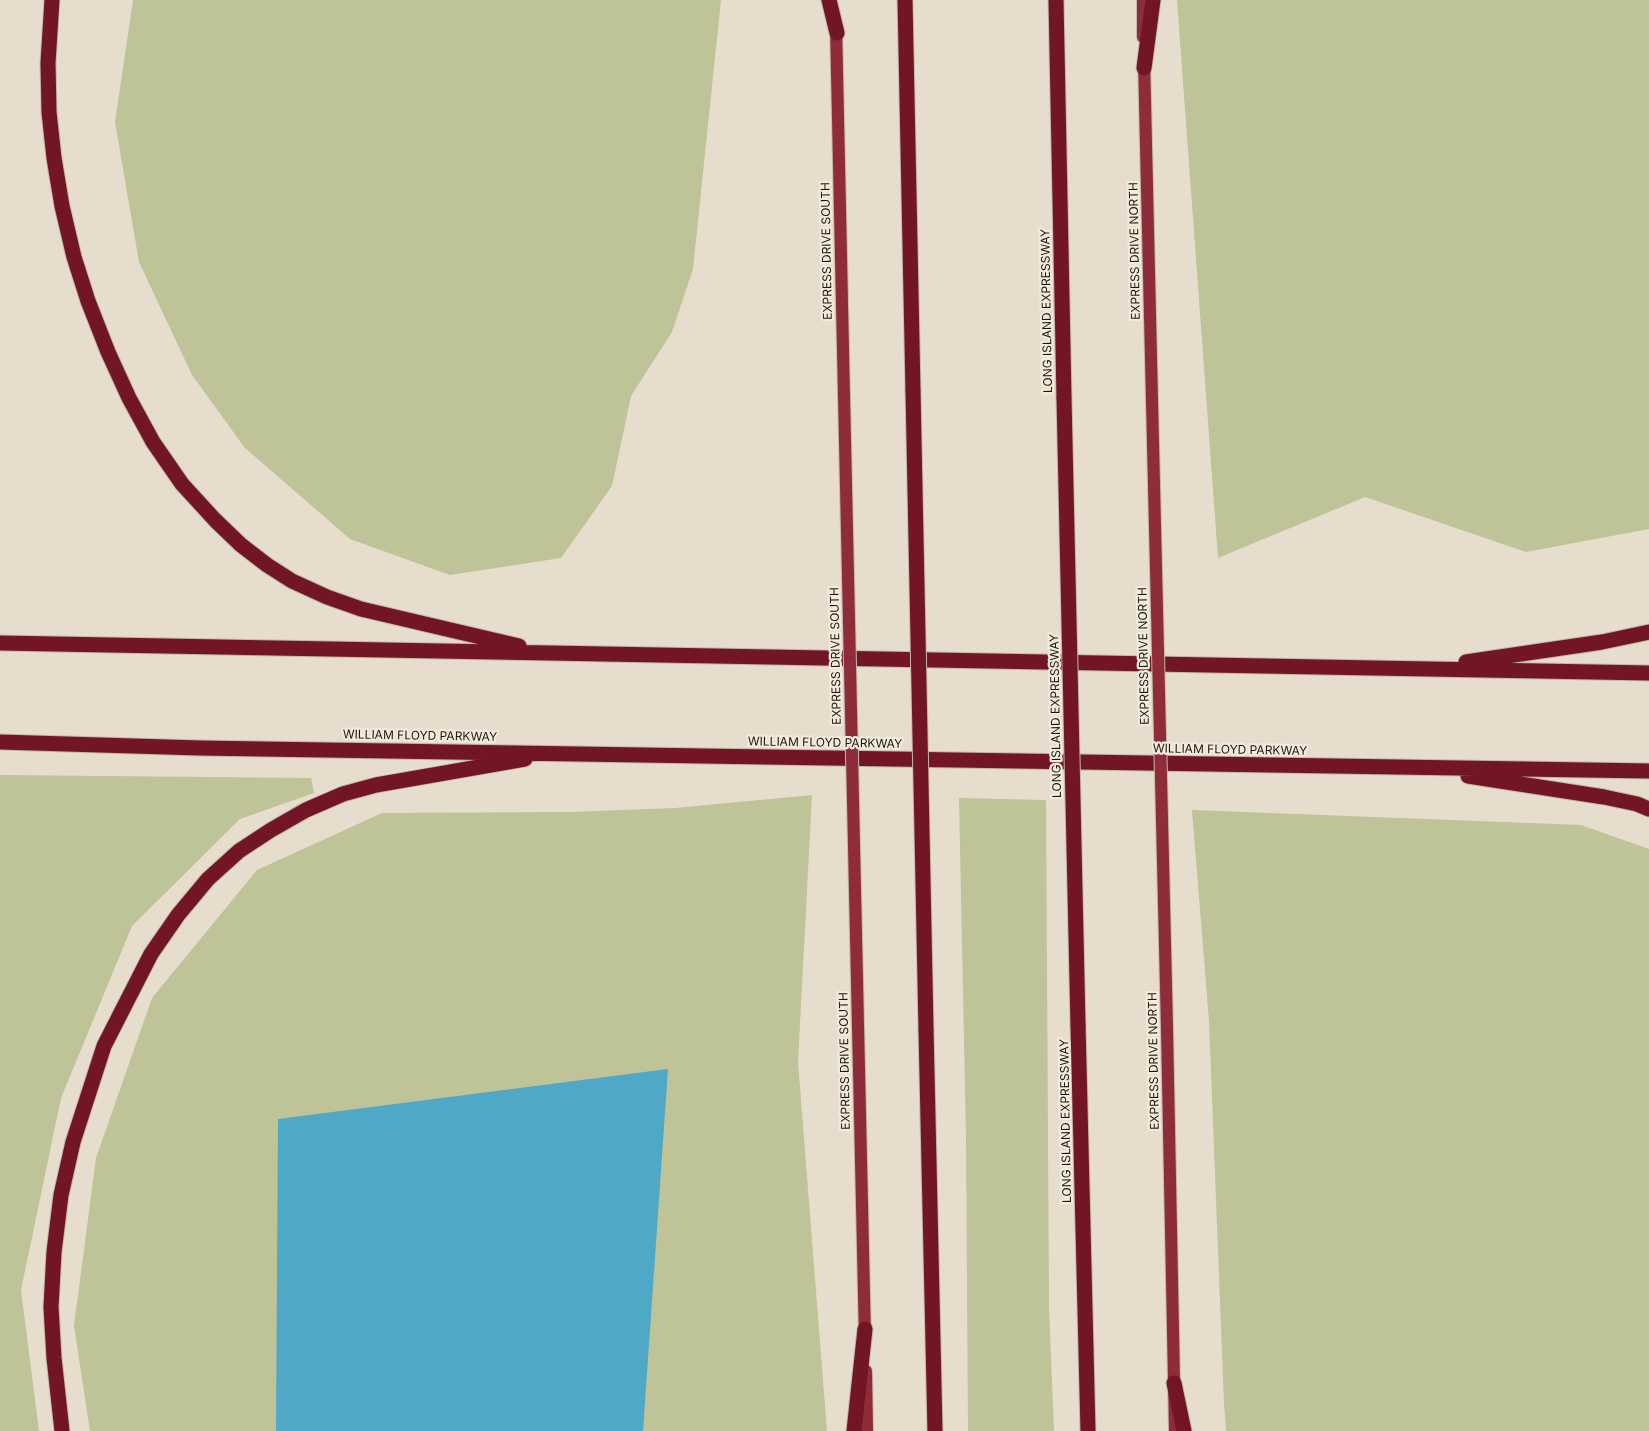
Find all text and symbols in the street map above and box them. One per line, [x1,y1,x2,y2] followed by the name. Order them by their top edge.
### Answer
[819,182,835,320] street label: EXPRESS DRIVE SOUTH
[1127,182,1143,320] street label: EXPRESS DRIVE NORTH
[1038,229,1056,393] street label: LONG ISLAND EXPRESSWAY
[828,587,844,725] street label: EXPRESS DRIVE SOUTH
[1136,587,1152,725] street label: EXPRESS DRIVE NORTH
[1047,634,1065,798] street label: LONG ISLAND EXPRESSWAY
[343,727,497,745] street label: WILLIAM FLOYD PARKWAY
[748,734,902,752] street label: WILLIAM FLOYD PARKWAY
[1153,741,1307,759] street label: WILLIAM FLOYD PARKWAY
[837,992,853,1130] street label: EXPRESS DRIVE SOUTH
[1146,992,1162,1130] street label: EXPRESS DRIVE NORTH
[1057,1039,1075,1203] street label: LONG ISLAND EXPRESSWAY

